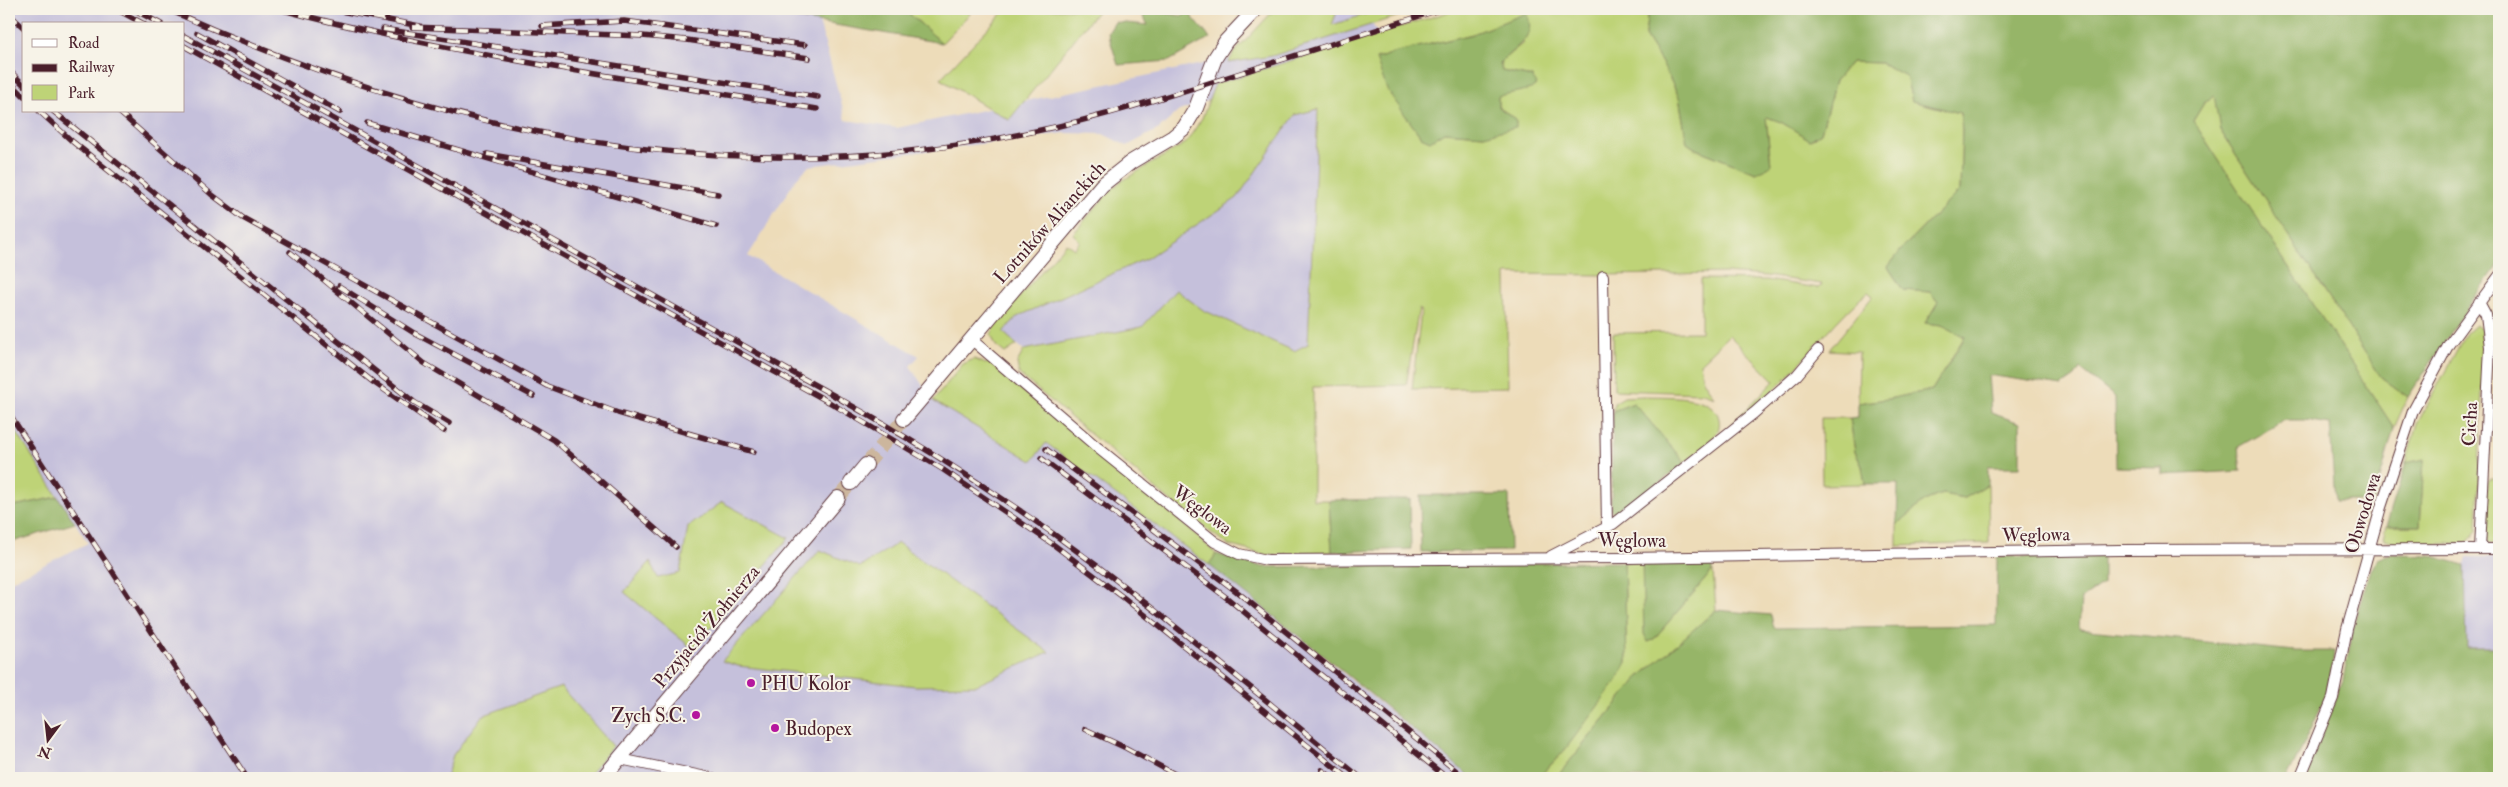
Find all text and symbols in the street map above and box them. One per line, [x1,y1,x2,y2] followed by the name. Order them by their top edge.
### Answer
[22,22,185,112] legend
[68,34,100,53] text: Road
[68,58,115,77] text: Railway
[68,84,95,103] text: Park
[988,156,1111,289] street label: Lotników Alianckich
[2457,401,2483,447] street label: Cicha
[2339,470,2387,557] street label: Obwodowa
[1167,479,1237,540] street label: Węglowa
[2001,522,2071,548] street label: Węglowa
[1597,529,1666,553] street label: Węglowa
[647,559,765,693] street label: Przyjaciół Żołnierza
[761,672,851,696] place label: PHU Kolor
[745,677,757,689] marker: PHU Kolor
[611,704,686,728] place label: Zych S.C.
[690,709,702,721] marker: Zych S.C.
[22,714,72,764] north arrow
[785,717,852,742] place label: Budopex
[769,722,781,734] marker: Budopex
[36,742,54,762] text: N

